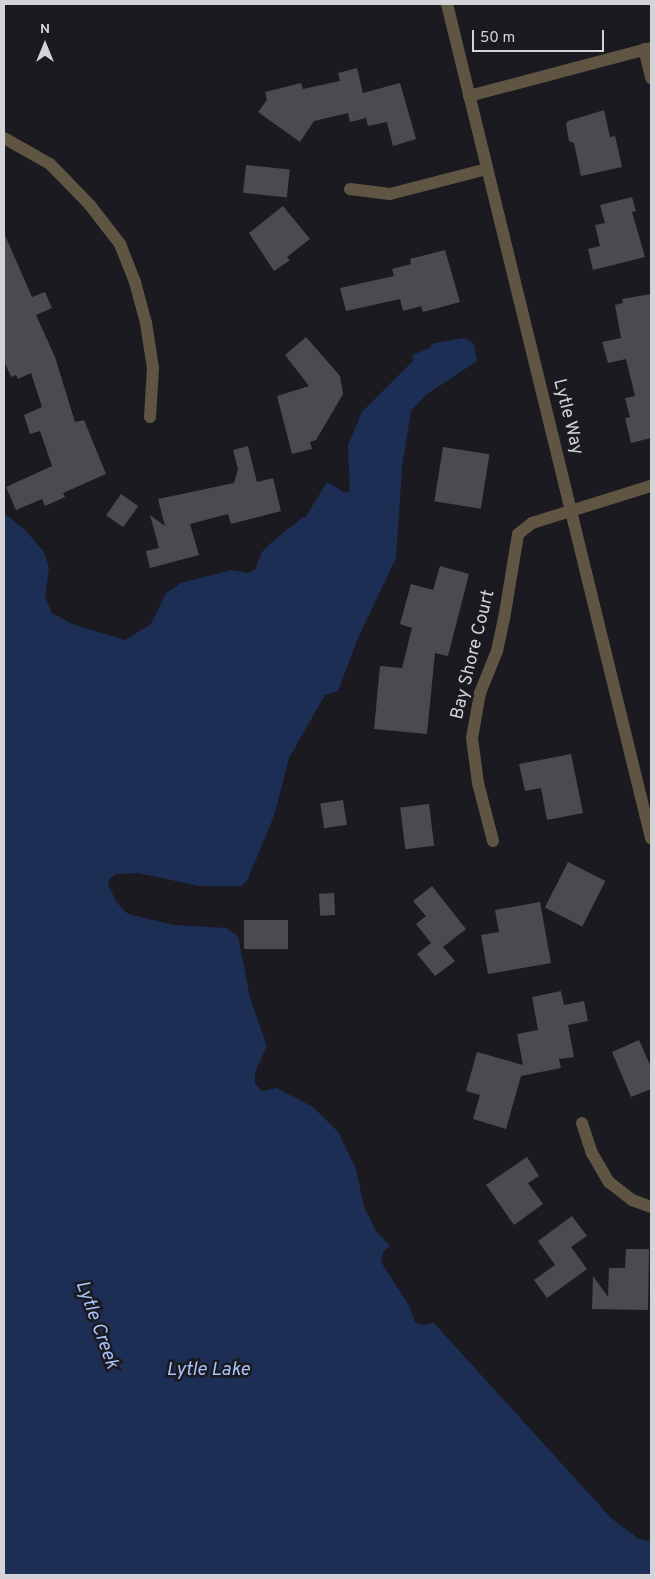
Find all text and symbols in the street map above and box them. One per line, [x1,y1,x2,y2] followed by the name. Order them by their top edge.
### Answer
[20,20,70,70] north arrow
[475,20,608,52] scale bar
[40,21,50,38] text: N
[480,29,515,48] text: 50 m
[547,377,587,457] street label: Lytle Way
[447,588,501,722] street label: Bay Shore Court
[69,1278,123,1372] water label: Lytle Creek
[166,1360,250,1382] water label: Lytle Lake

